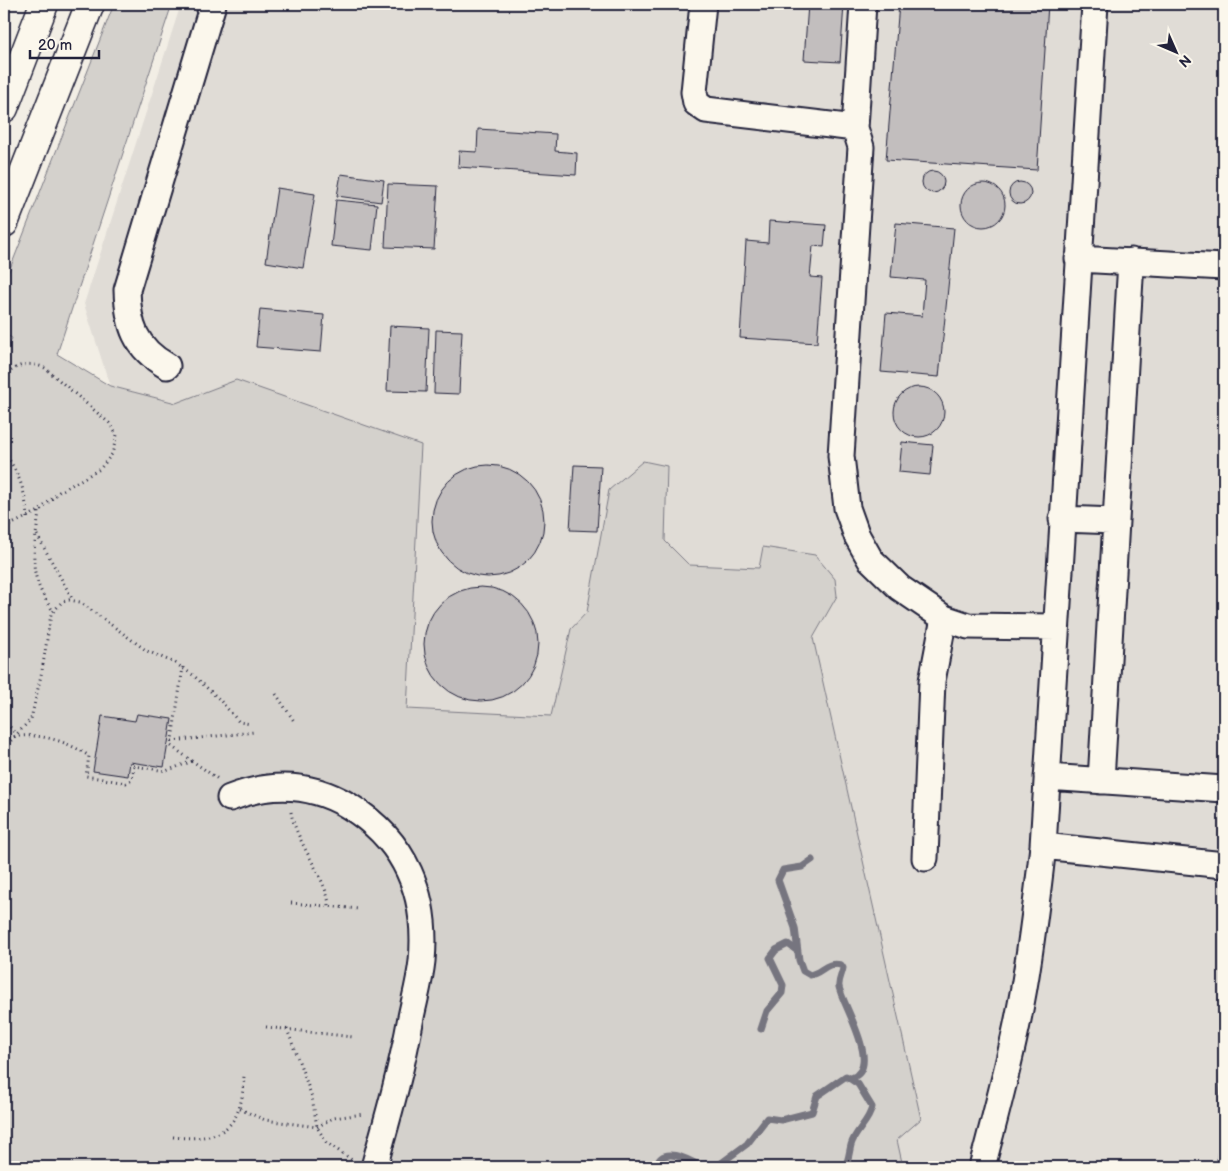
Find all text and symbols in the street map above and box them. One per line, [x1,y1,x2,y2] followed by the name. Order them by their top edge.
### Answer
[30,28,99,60] scale bar
[1150,28,1200,78] north arrow
[38,36,72,55] text: 20 m
[1175,51,1195,71] text: N

